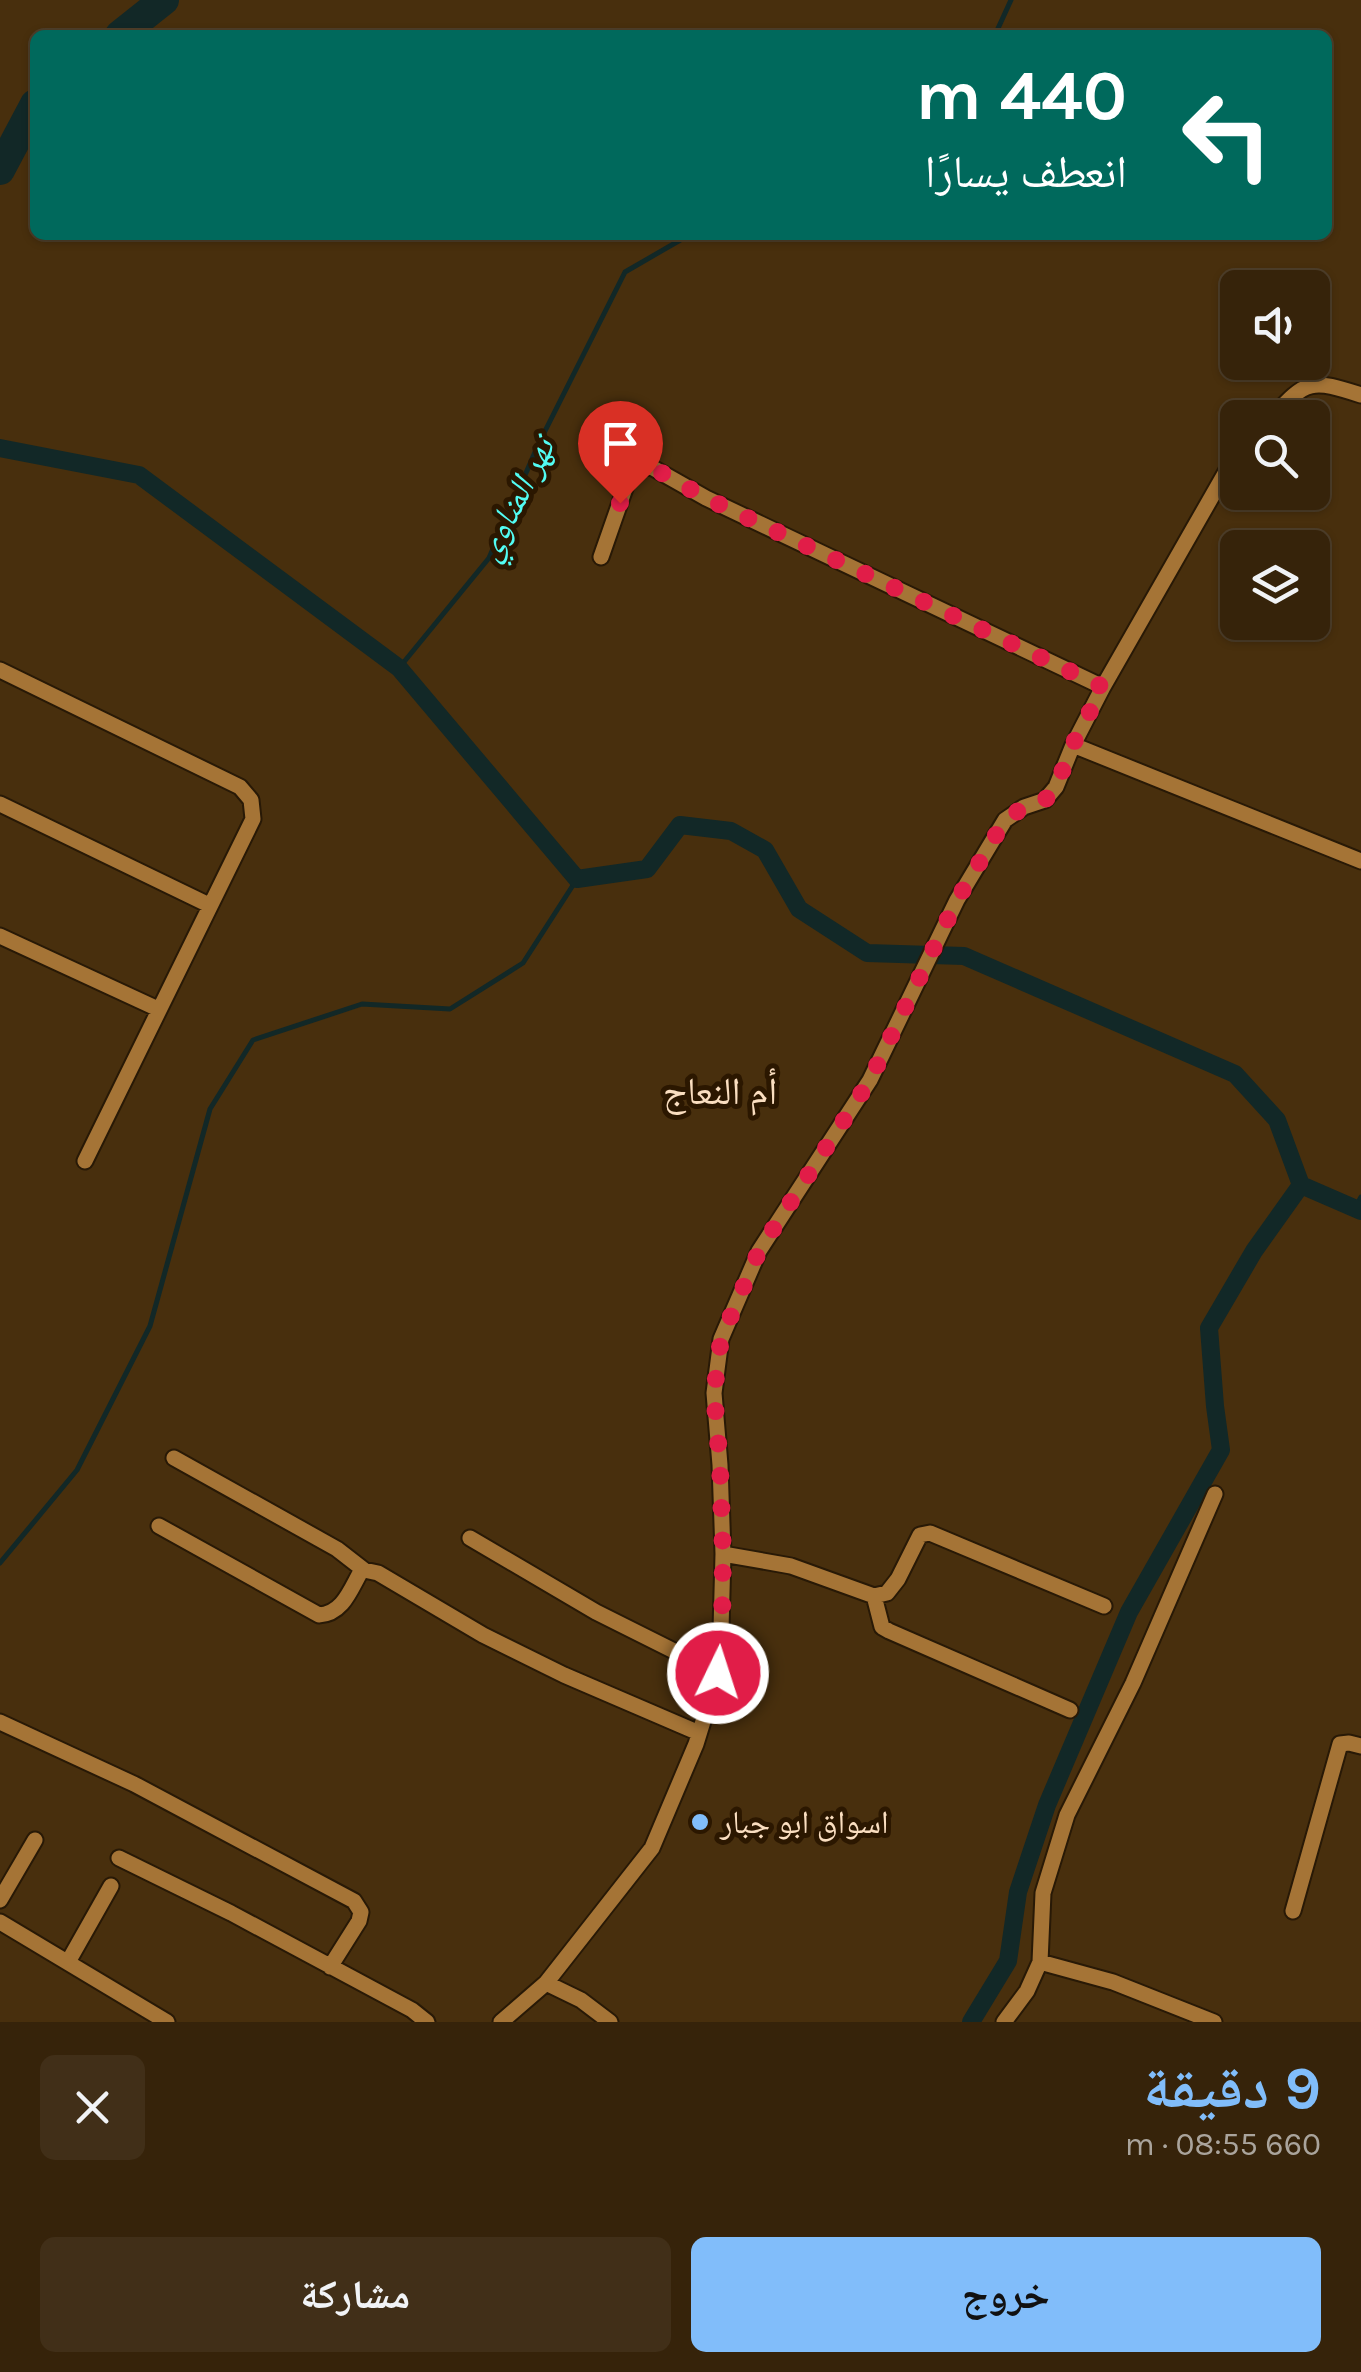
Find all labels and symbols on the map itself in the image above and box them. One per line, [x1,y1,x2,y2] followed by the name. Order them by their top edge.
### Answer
[578,401,663,504] pin
[467,427,571,570] water label: نهر المناوي
[663,1068,777,1116] district label: أم النعاج
[666,1621,770,1725] position arrow
[719,1804,889,1842] place label: اسواق ابو جبار
[689,1811,711,1833] marker: اسواق ابو جبار

